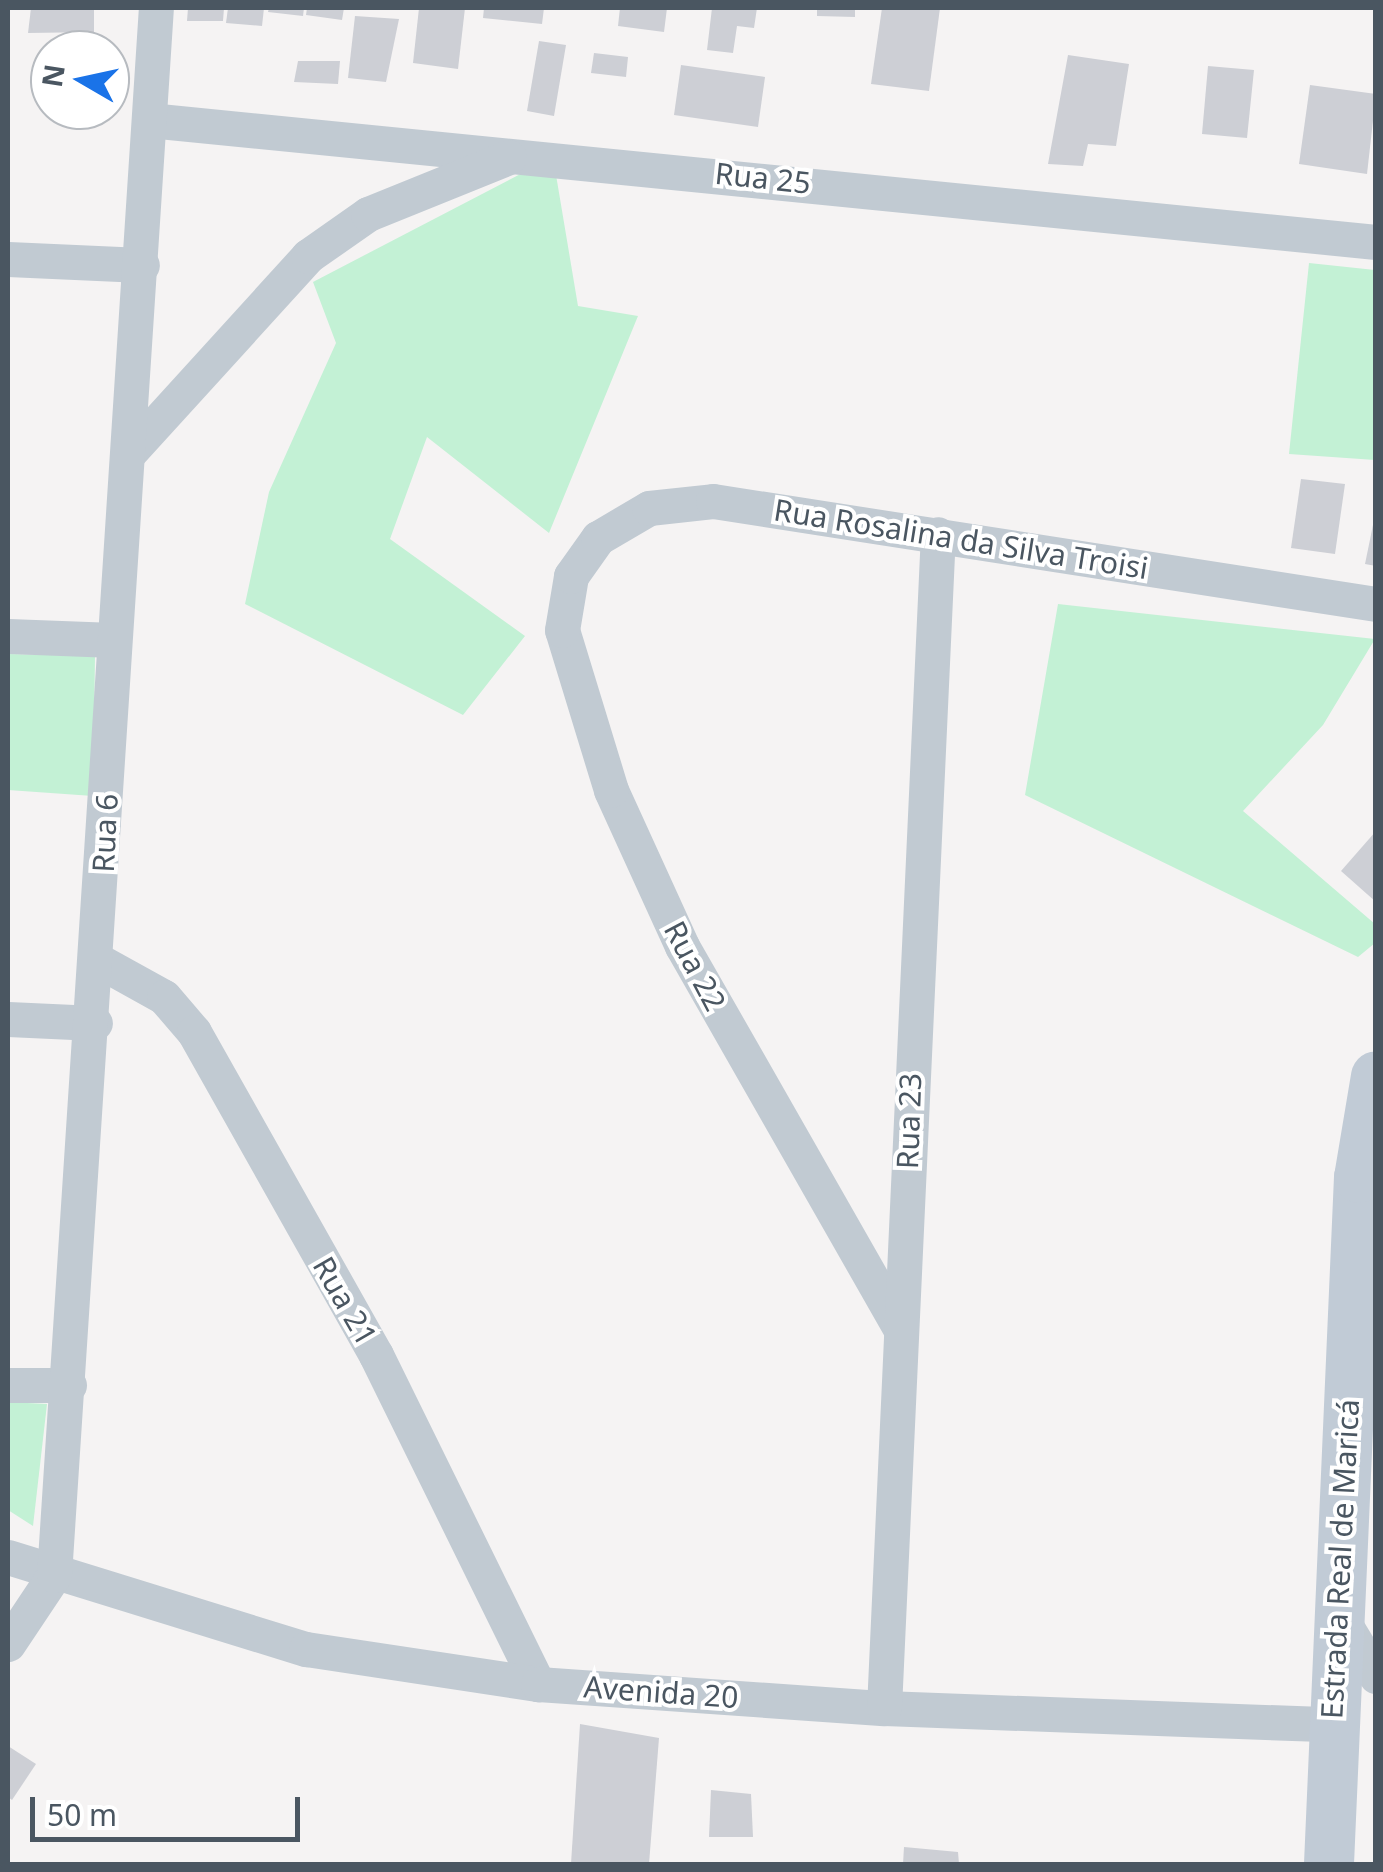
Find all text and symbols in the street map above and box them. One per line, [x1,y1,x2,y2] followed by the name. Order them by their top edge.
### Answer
[30,30,130,130] north arrow
[32,61,73,90] text: N
[713,155,813,201] street label: Rua 25
[771,492,1151,586] street label: Rua Rosalina da Silva Troisi
[85,793,125,873] street label: Rua 6
[657,915,733,1017] street label: Rua 22
[889,1072,929,1170] street label: Rua 23
[305,1250,385,1352] street label: Rua 21
[1314,1398,1366,1720] street label: Estrada Real de Maricá
[582,1669,740,1715] street label: Avenida 20
[35,1777,305,1839] scale bar
[47,1794,117,1835] text: 50 m

